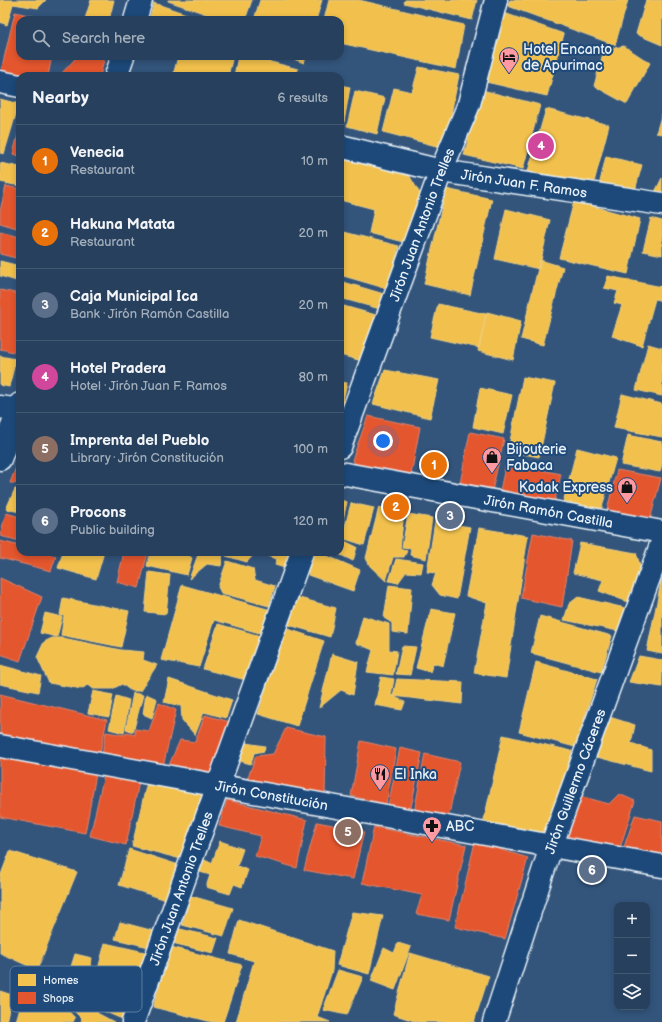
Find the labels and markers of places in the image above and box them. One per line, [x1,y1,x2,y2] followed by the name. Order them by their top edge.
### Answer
[523,41,612,74] place label: Hotel Encanto de Apurimac
[498,46,520,74] hotel icon: Hotel Encanto de Apurimac
[528,131,554,161] pin: 4
[506,441,567,474] place label: Bijouterie Fabaca
[481,446,503,474] shop icon: Bijouterie Fabaca
[421,450,447,480] pin: 1
[616,476,638,504] shop icon: Kodak Express
[519,479,613,496] place label: Kodak Express
[383,492,409,522] pin: 2
[437,501,463,531] pin: 3
[369,763,391,791] restaurant icon: El Inka
[394,766,437,783] place label: El Inka
[421,815,443,843] pharmacy icon: ABC
[335,817,361,847] pin: 5
[446,818,474,835] place label: ABC
[579,855,605,885] pin: 6

